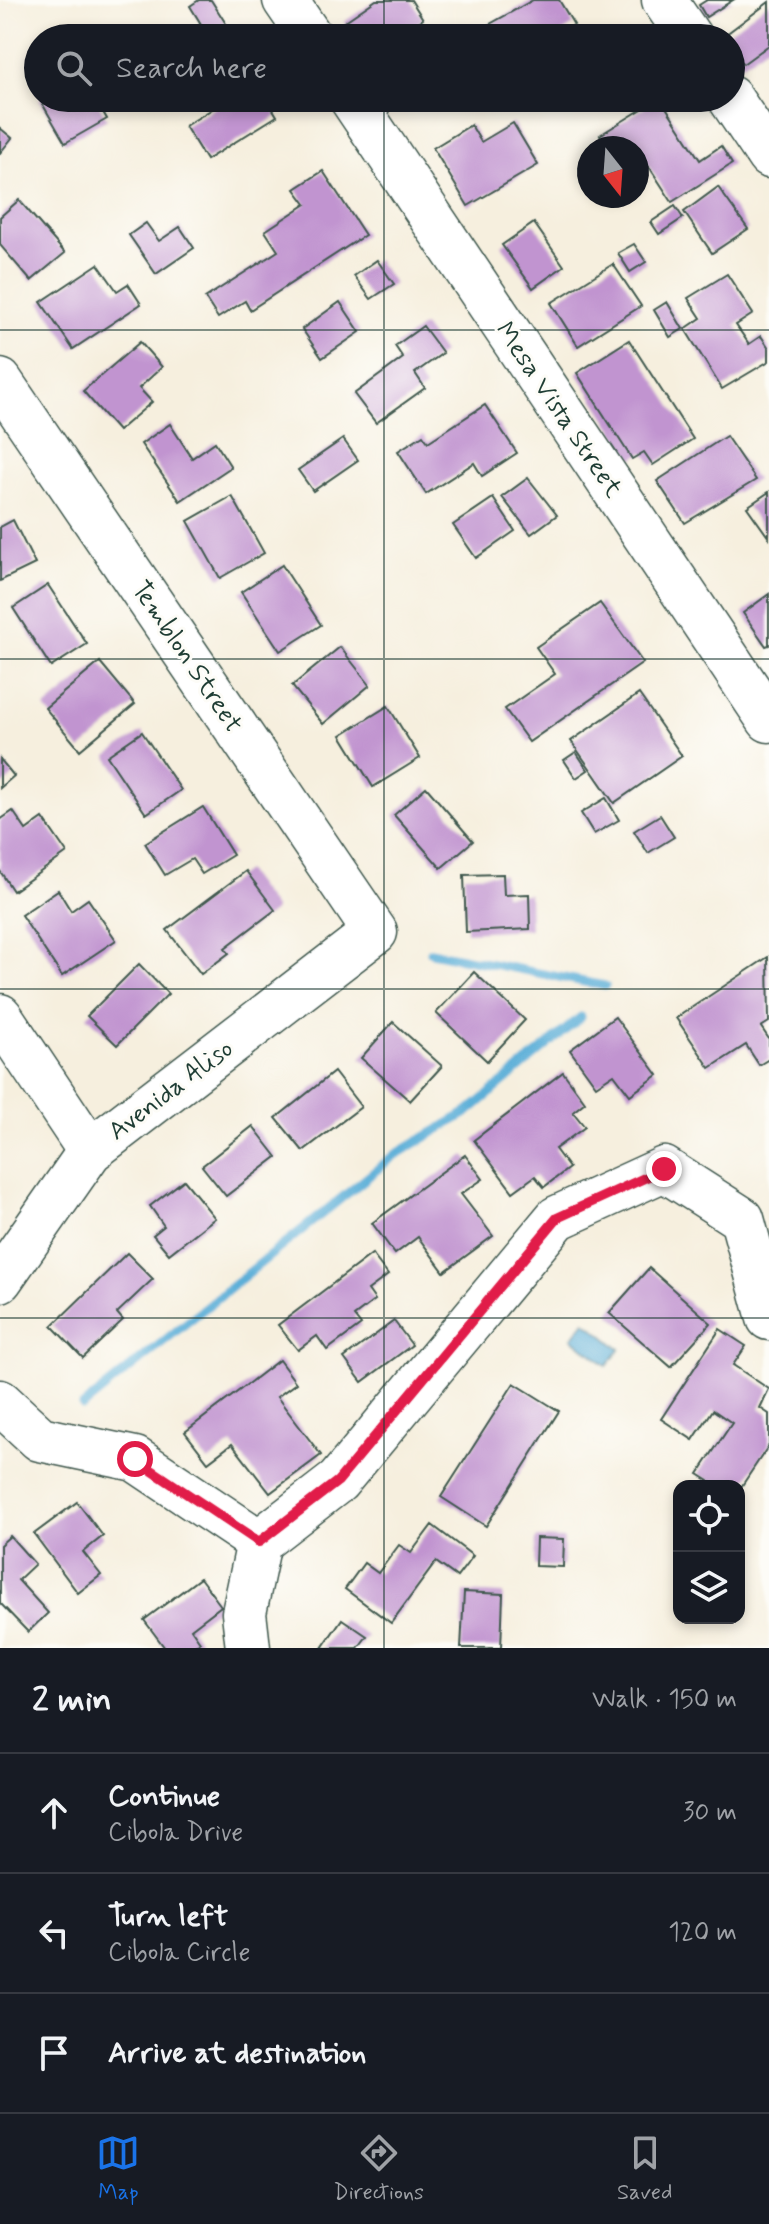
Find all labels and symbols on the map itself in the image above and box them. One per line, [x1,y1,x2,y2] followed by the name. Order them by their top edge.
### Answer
[577,136,649,208] north arrow
[487,316,630,505] street label: Mesa Vista Street
[123,574,250,740] street label: Temblon Street
[102,1032,241,1149] street label: Avenida Aliso
[646,1151,682,1187] route end
[117,1441,153,1477] route start

